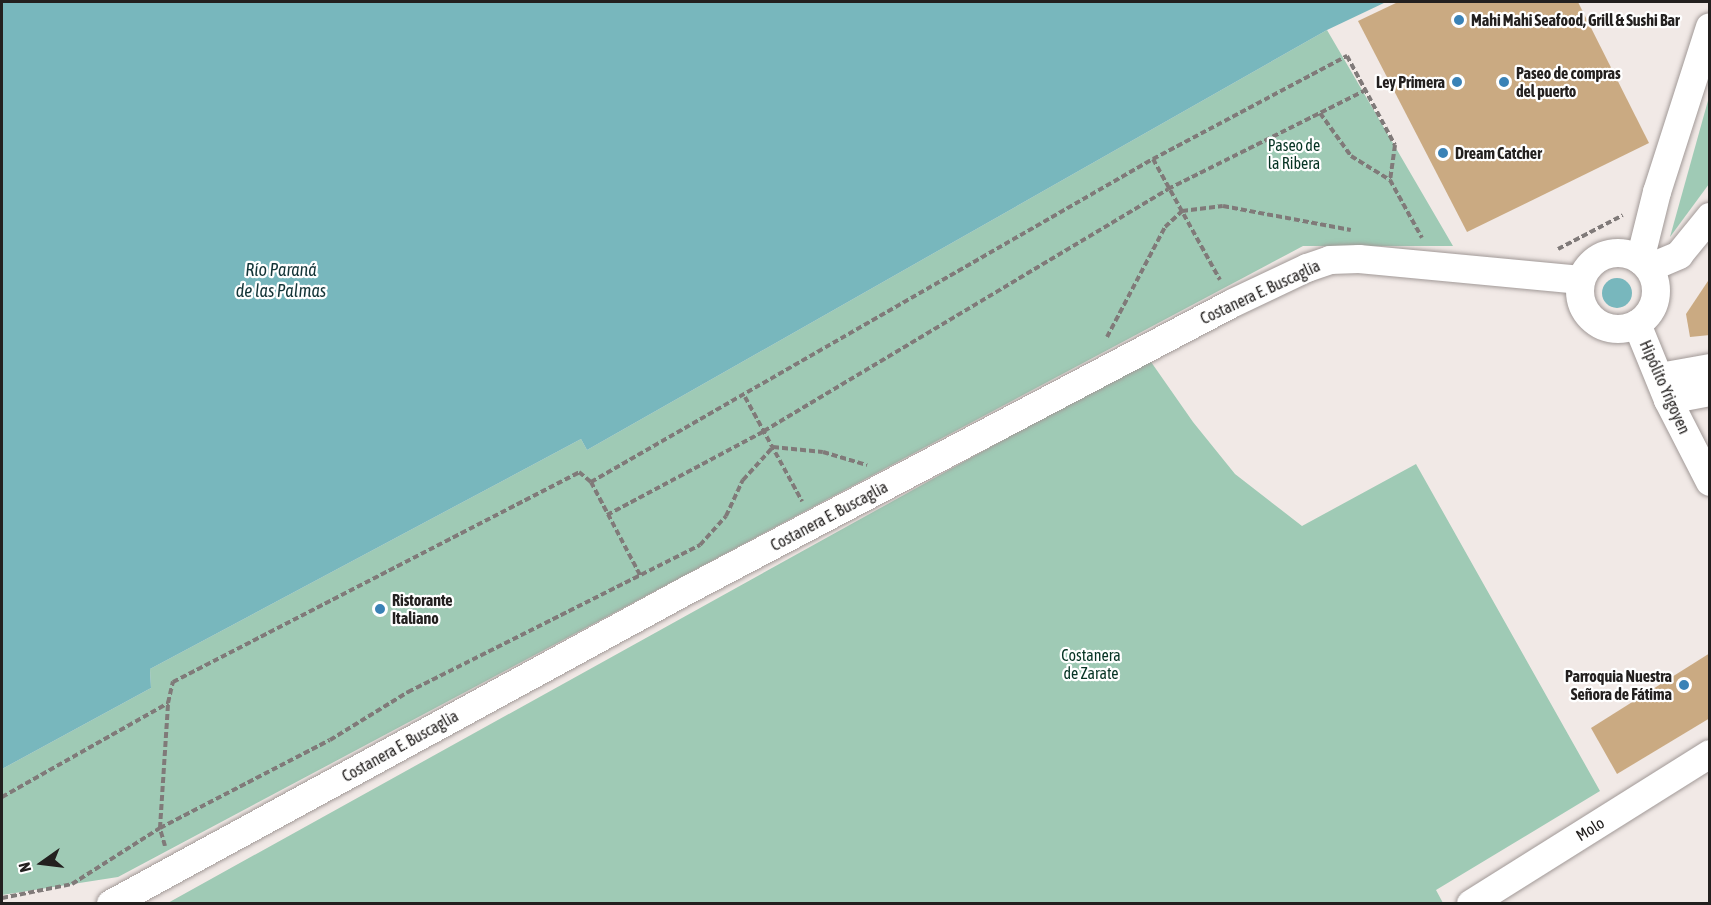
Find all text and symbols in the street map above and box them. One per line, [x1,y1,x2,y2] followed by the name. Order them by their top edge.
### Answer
[1471,10,1680,30] place label: Mahi Mahi Seafood, Grill & Sushi Bar
[1452,13,1466,27] marker: Mahi Mahi Seafood, Grill & Sushi Bar
[1516,63,1621,101] place label: Paseo de compras del puerto
[1376,72,1445,92] place label: Ley Primera
[1450,75,1464,89] marker: Ley Primera
[1497,75,1511,89] marker: Paseo de compras del puerto
[1268,135,1320,173] park label: Paseo de la Ribera
[1455,143,1542,163] place label: Dream Catcher
[1436,146,1450,160] marker: Dream Catcher
[1197,256,1323,328] street label: Costanera E. Buscaglia
[236,260,326,302] water label: Río Paraná de las Palmas
[1636,337,1694,437] street label: Hipólito Yrigoyen
[767,477,891,555] street label: Costanera E. Buscaglia
[392,590,453,628] place label: Ristorante Italiano
[373,602,387,616] marker: Ristorante Italiano
[1061,645,1121,683] park label: Costanera de Zarate
[1565,666,1672,704] place label: Parroquia Nuestra Señora de Fátima
[1677,678,1691,692] marker: Parroquia Nuestra Señora de Fátima
[339,706,461,786] street label: Costanera E. Buscaglia
[1572,813,1608,845] street label: Molo
[12,833,72,893] north arrow
[15,861,34,874] text: N

